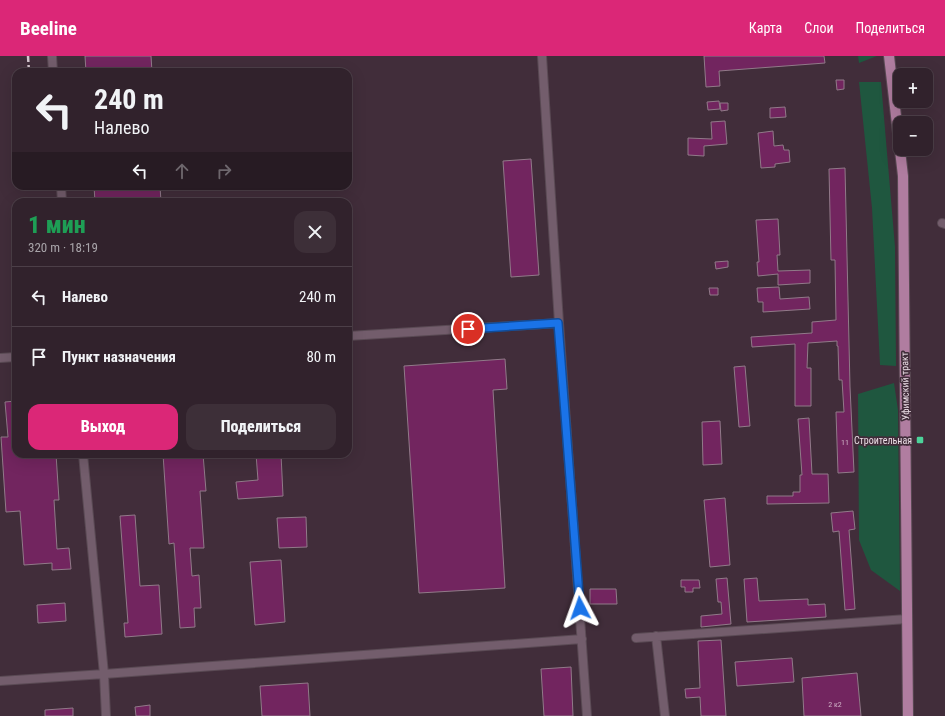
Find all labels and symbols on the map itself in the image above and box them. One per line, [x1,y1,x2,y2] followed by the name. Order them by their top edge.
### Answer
[451,312,485,346] pin
[899,352,911,420] street label: Уфимский тракт
[854,435,912,446] place label: Строительная
[915,435,925,445] marker: Строительная
[841,438,849,447] house number: 11
[559,587,601,629] position arrow
[828,700,842,709] house number: 2 к2

